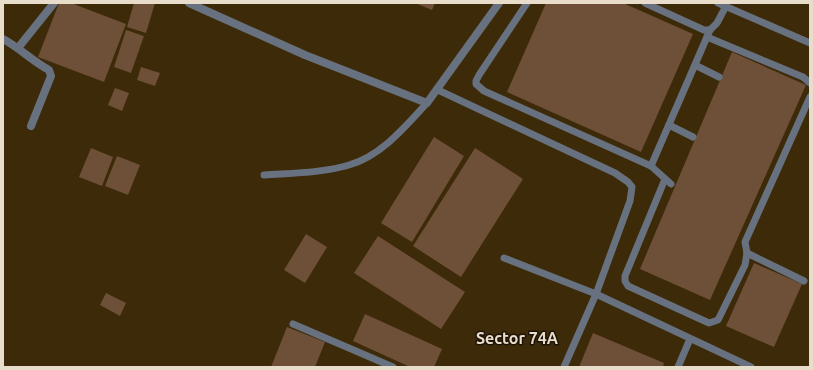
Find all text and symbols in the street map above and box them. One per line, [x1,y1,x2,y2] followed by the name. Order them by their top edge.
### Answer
[476,329,559,347] district label: Sector 74A

